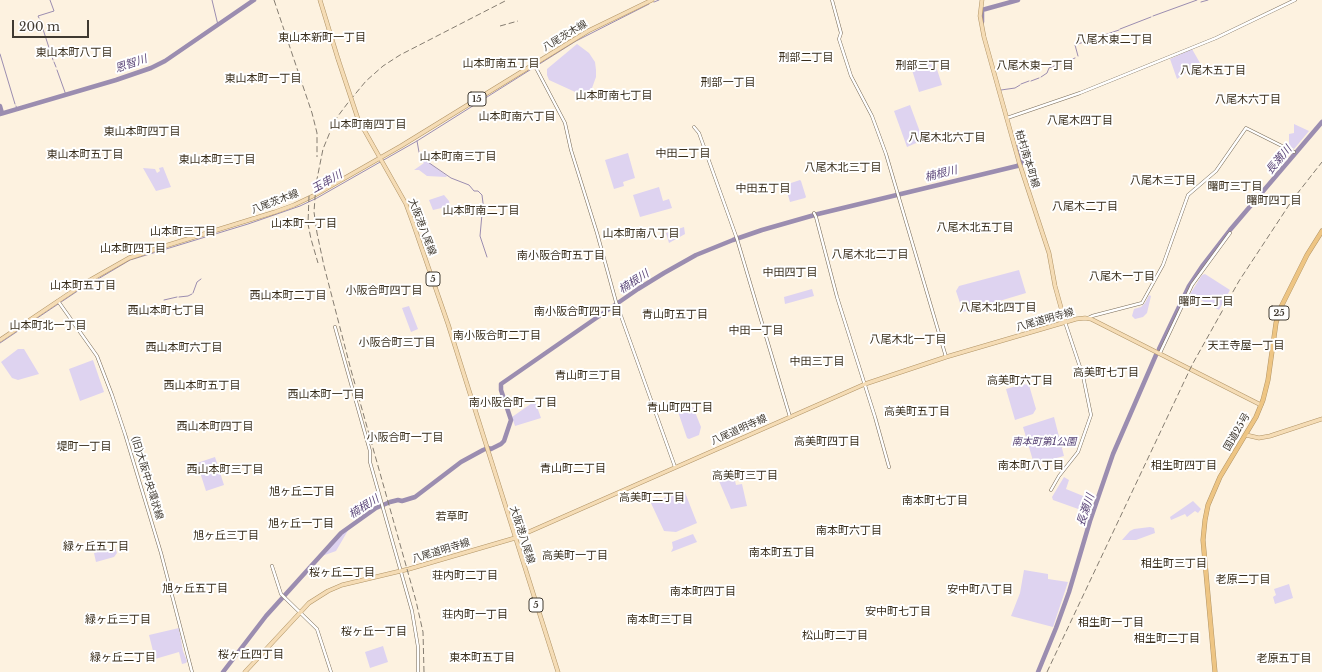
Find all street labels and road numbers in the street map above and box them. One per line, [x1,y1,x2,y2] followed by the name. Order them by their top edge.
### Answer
[540,18,590,54] street label: 八尾茨木線
[468,92,486,106] road number: 15
[1012,129,1042,189] street label: 柏村南本町線
[250,187,300,217] street label: 八尾茨木線
[406,197,438,257] street label: 大阪港八尾線
[426,272,440,286] road number: 5
[1015,306,1075,334] street label: 八尾道明寺線
[1269,306,1289,320] road number: 25
[1221,411,1253,453] street label: 国道25号
[709,412,769,448] street label: 八尾道明寺線
[129,435,165,521] street label: (旧)大阪中央環状線
[507,505,537,565] street label: 大阪港八尾線
[411,536,471,566] street label: 八尾道明寺線
[529,598,543,612] road number: 5

